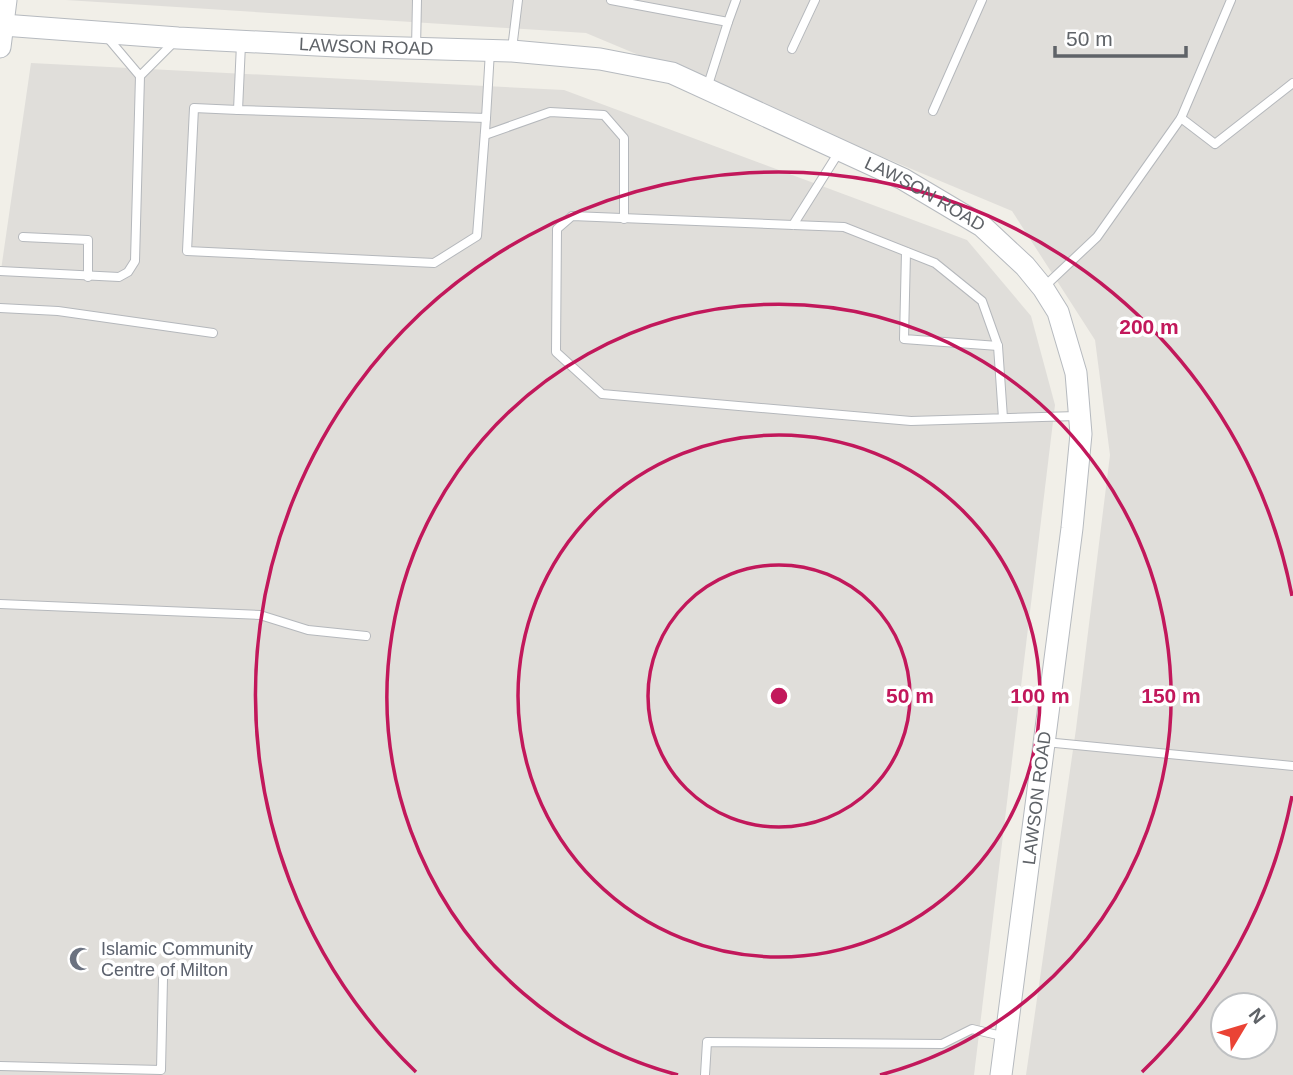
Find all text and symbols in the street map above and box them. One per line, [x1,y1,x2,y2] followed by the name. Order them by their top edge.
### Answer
[1055,14,1186,58] scale bar
[1066,27,1113,50] text: 50 m
[299,34,434,59] street label: LAWSON ROAD
[862,153,989,235] street label: LAWSON ROAD
[1119,315,1179,338] text: 200 m
[767,684,791,708] centre of rings
[886,684,934,707] text: 50 m
[1010,684,1070,707] text: 100 m
[1141,684,1201,707] text: 150 m
[1019,730,1055,866] street label: LAWSON ROAD
[101,939,253,980] place label: Islamic Community Centre of Milton
[67,945,95,973] mosque icon: Islamic Community Centre of Milton
[1209,991,1279,1061] north arrow
[1245,1004,1270,1028] text: N

